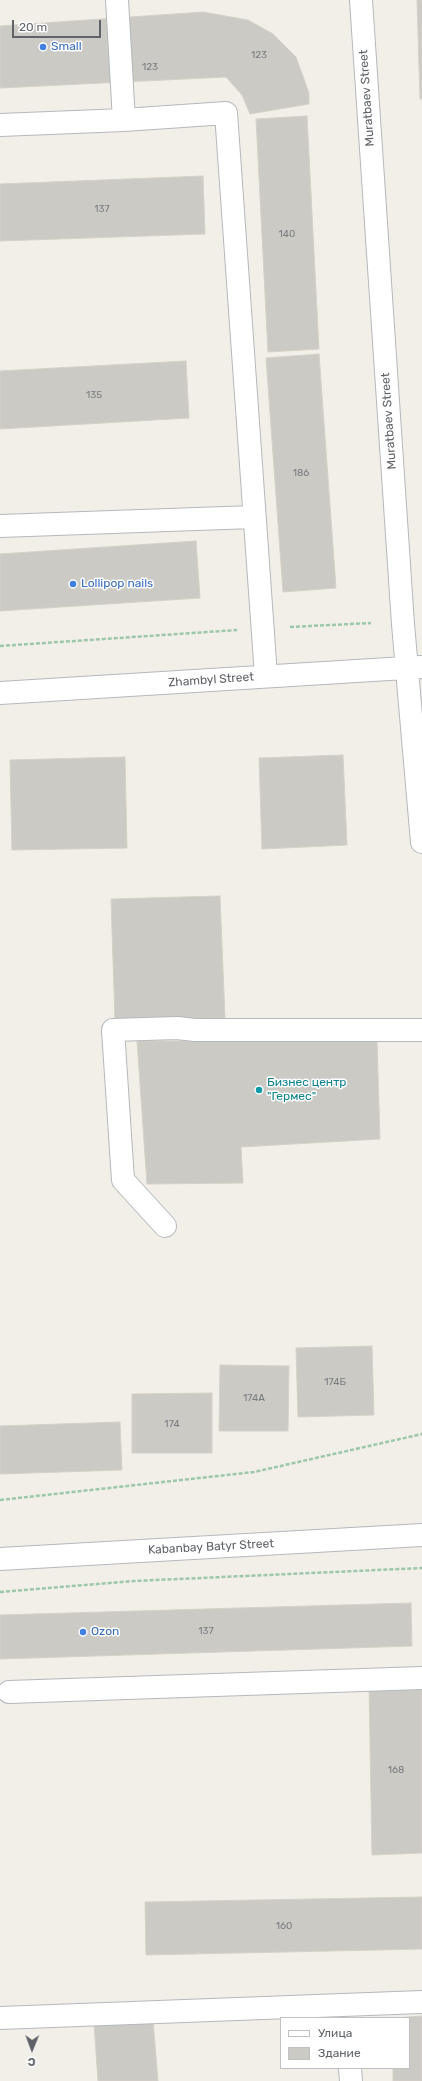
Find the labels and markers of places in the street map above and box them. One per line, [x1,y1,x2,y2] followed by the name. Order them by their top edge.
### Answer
[51,40,82,54] place label: Small
[38,42,48,52] marker: Small
[81,577,153,591] place label: Lollipop nails
[68,579,78,589] marker: Lollipop nails
[267,1076,346,1104] place label: Бизнес центр "Гермес"
[254,1085,264,1095] marker: Бизнес центр "Гермес"
[91,1625,119,1639] place label: Ozon
[78,1627,88,1637] marker: Ozon

